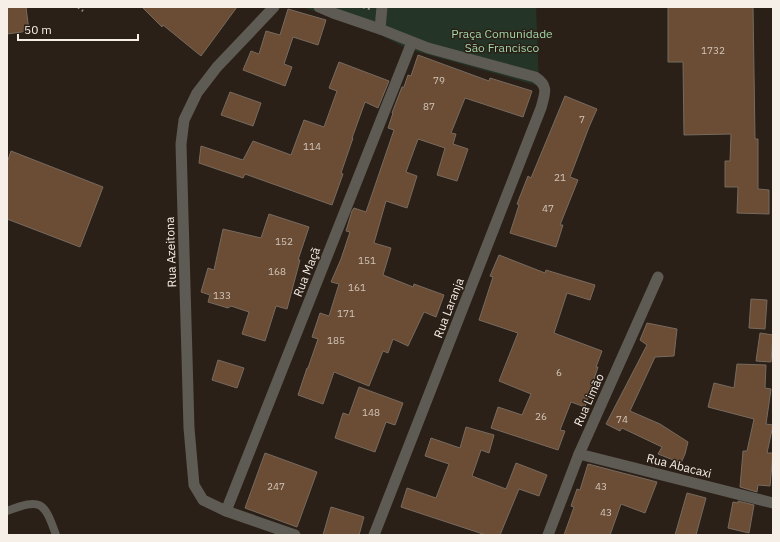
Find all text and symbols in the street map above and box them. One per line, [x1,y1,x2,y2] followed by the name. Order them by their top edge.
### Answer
[18,16,138,42] scale bar
[24,22,52,37] text: 50 m
[451,26,553,55] park label: Praça Comunidade São Francisco
[701,44,725,57] house number: 1732
[433,74,445,87] house number: 79
[423,100,435,113] house number: 87
[579,113,585,126] house number: 7
[303,140,321,153] house number: 114
[554,171,566,184] house number: 21
[542,202,554,215] house number: 47
[162,216,179,288] street label: Rua Azeitona
[275,235,293,248] house number: 152
[290,244,324,299] street label: Rua Maçã
[358,254,376,267] house number: 151
[268,265,286,278] house number: 168
[430,275,467,340] street label: Rua Laranja
[348,281,366,294] house number: 161
[213,289,231,302] house number: 133
[337,307,355,320] house number: 171
[327,334,345,347] house number: 185
[556,366,562,379] house number: 6
[570,371,607,429] street label: Rua Limão
[362,406,380,419] house number: 148
[535,410,547,423] house number: 26
[616,413,628,426] house number: 74
[645,450,713,481] street label: Rua Abacaxi
[267,480,285,493] house number: 247
[595,480,607,493] house number: 43
[600,506,612,519] house number: 43

